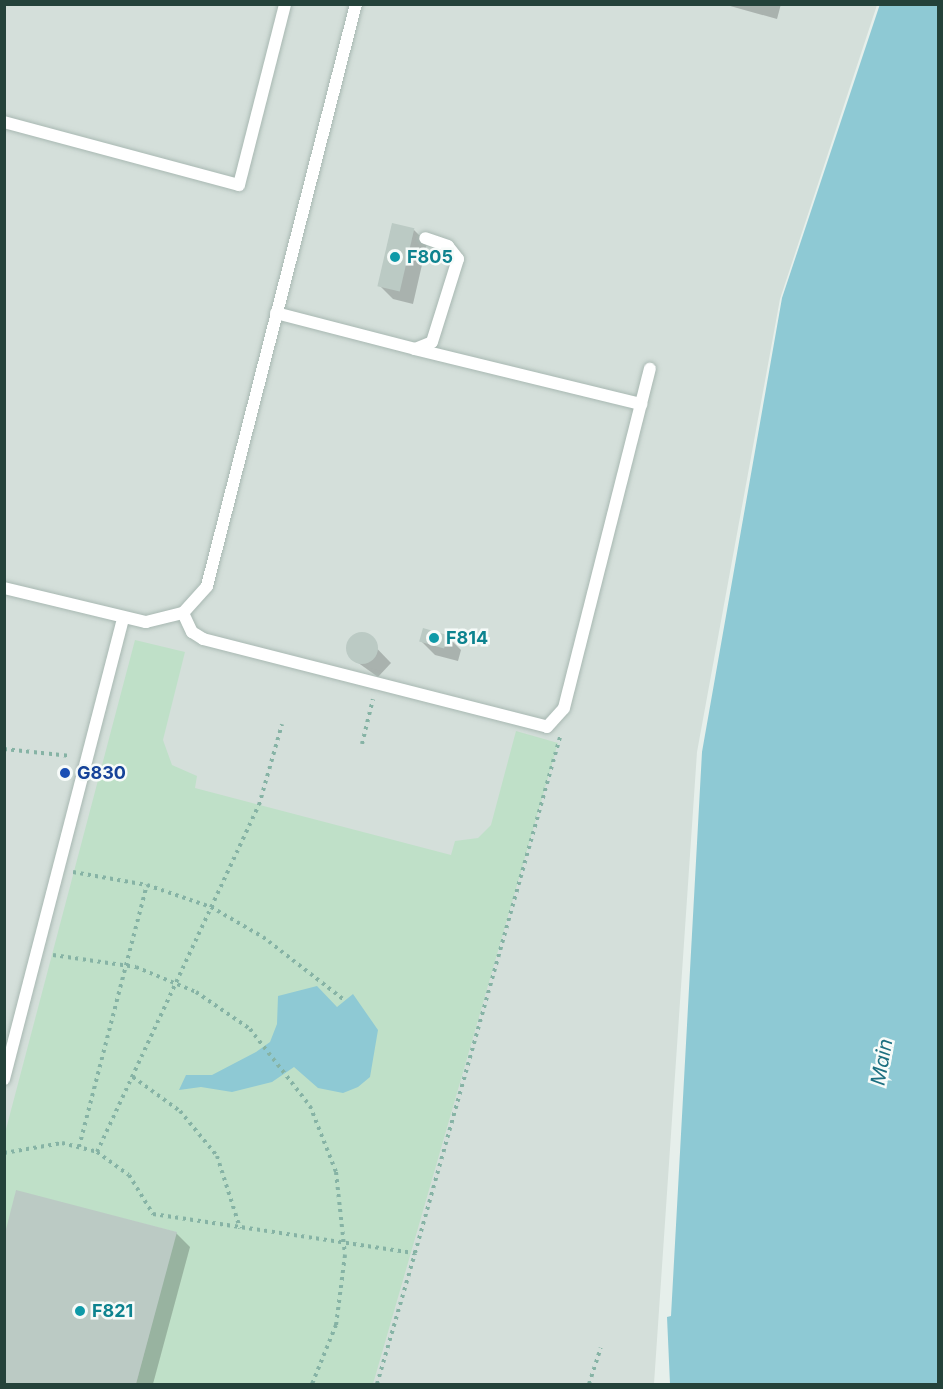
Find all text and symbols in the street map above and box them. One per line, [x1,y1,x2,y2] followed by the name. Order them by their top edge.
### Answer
[407,246,453,268] place label: F805
[388,250,402,264] marker: F805
[446,627,488,649] place label: F814
[427,631,441,645] marker: F814
[77,762,126,784] place label: G830
[58,766,72,780] marker: G830
[866,1037,898,1087] water label: Main
[92,1300,133,1322] place label: F821
[73,1304,87,1318] marker: F821

